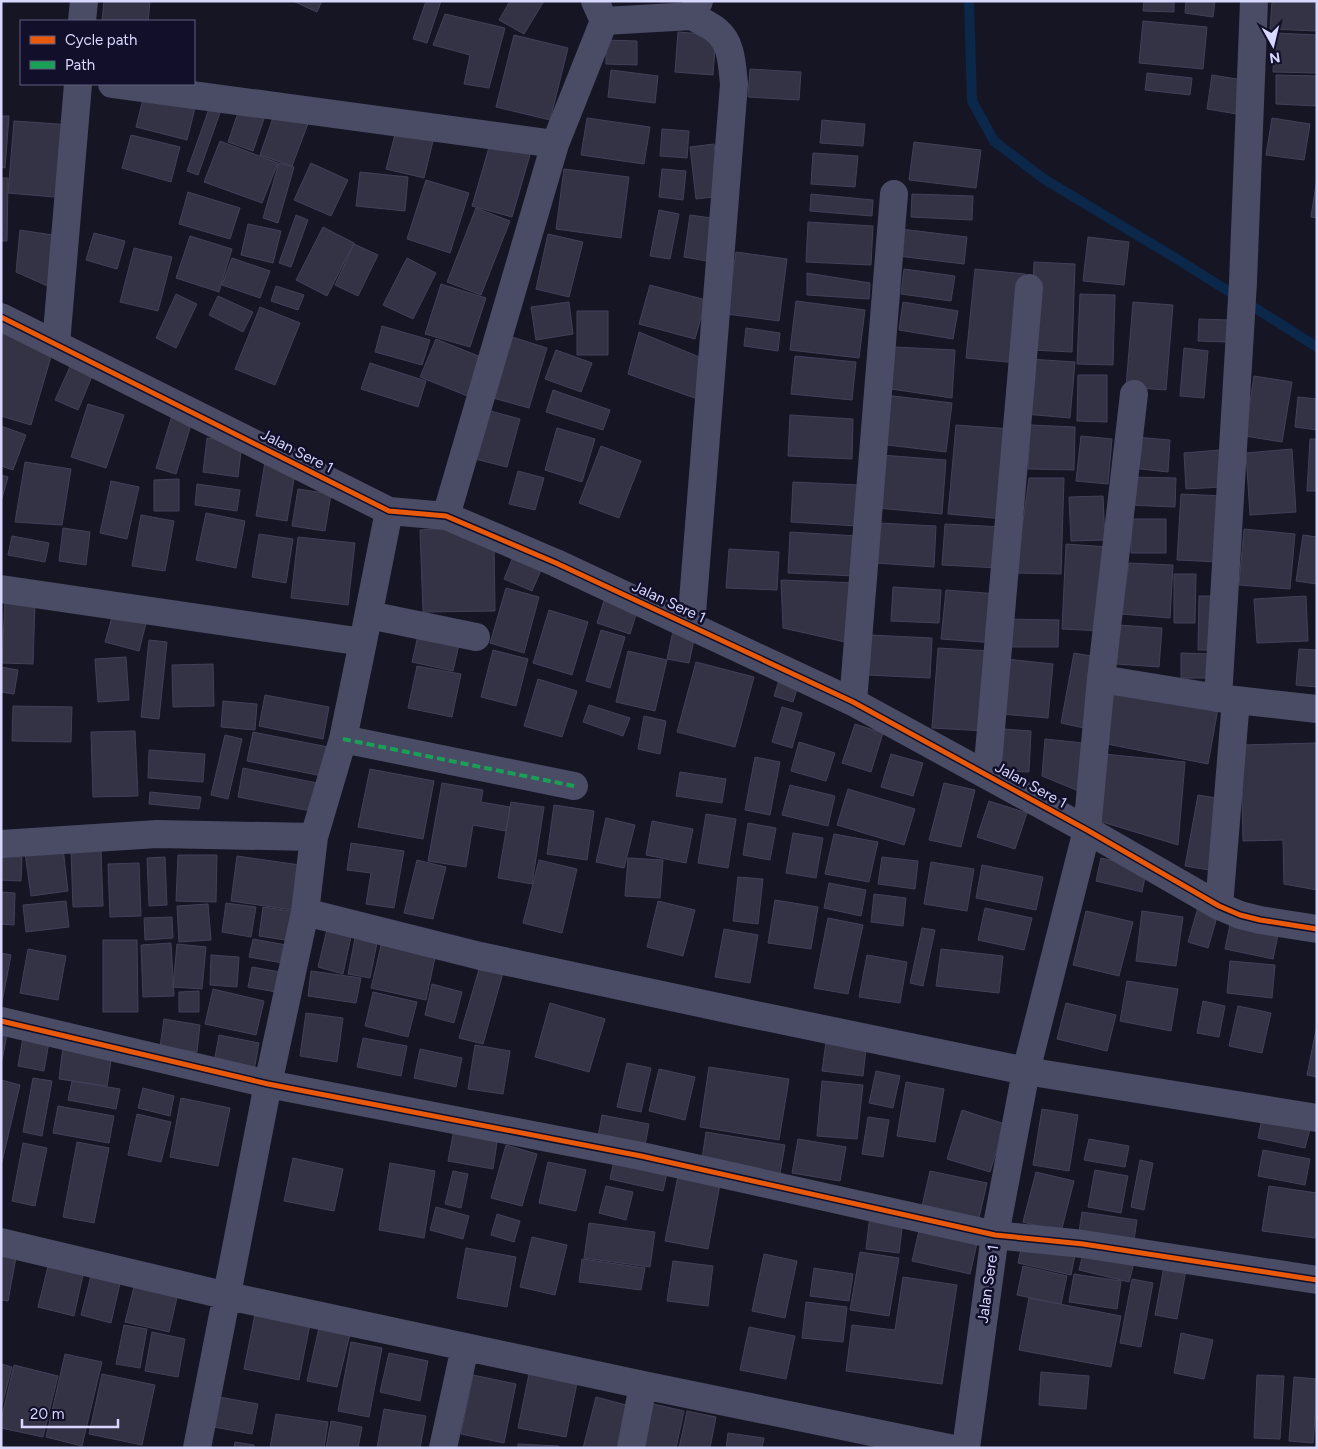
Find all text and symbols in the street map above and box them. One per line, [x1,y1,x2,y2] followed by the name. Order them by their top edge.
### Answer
[20,20,195,85] legend
[1248,20,1298,70] north arrow
[65,31,137,49] text: Cycle path
[1268,48,1281,67] text: N
[65,56,95,74] text: Path
[258,425,336,477] street label: Jalan Sere 1
[629,577,709,627] street label: Jalan Sere 1
[992,758,1070,812] street label: Jalan Sere 1
[974,1244,1002,1324] street label: Jalan Sere 1
[22,1396,119,1428] scale bar
[30,1405,64,1423] text: 20 m

